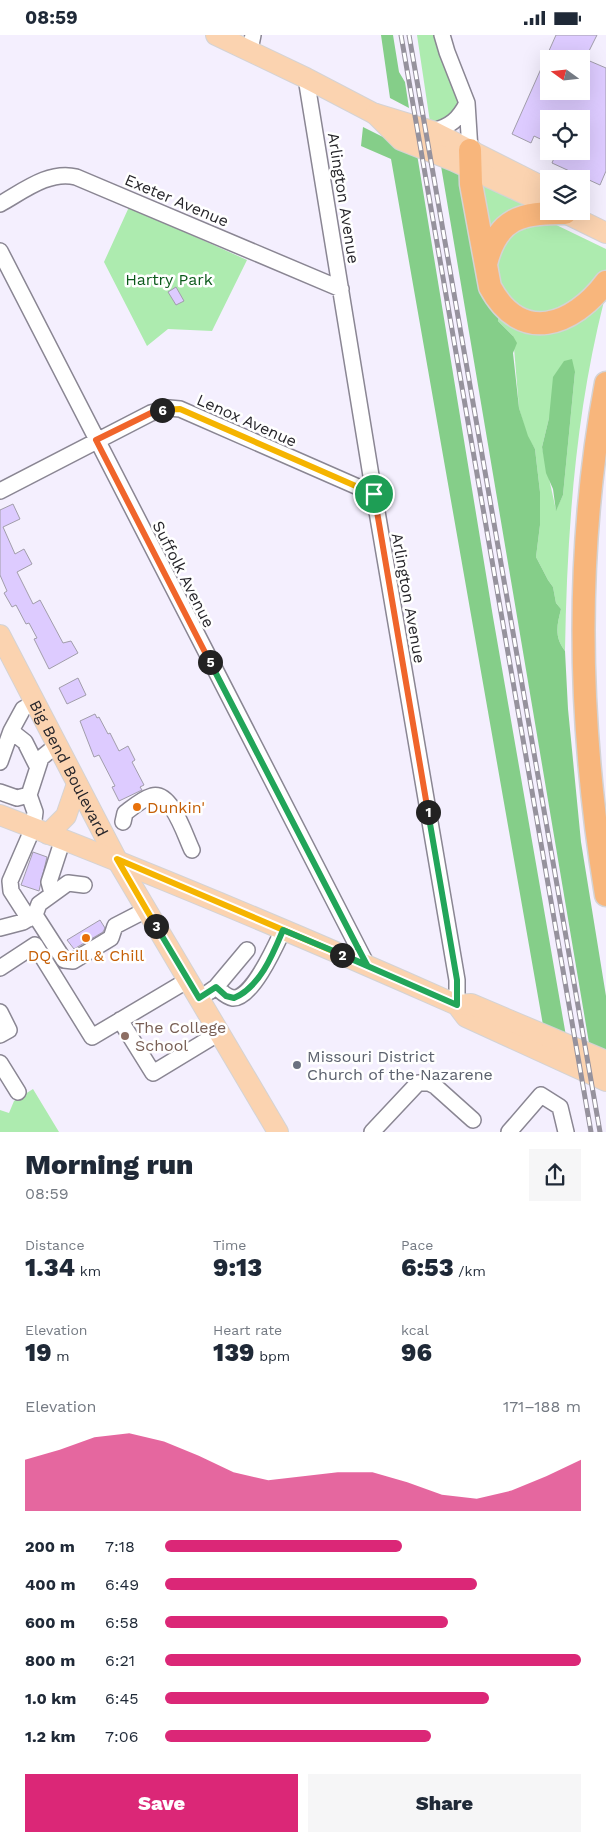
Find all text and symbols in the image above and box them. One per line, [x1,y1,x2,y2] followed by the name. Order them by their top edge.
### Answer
[25,6,78,29] text: 08:59
[540,50,590,100] north arrow
[540,50,590,220] map controls
[540,110,590,160] button: locate
[324,131,363,265] street label: Arlington Avenue
[122,170,232,231] street label: Exeter Avenue
[540,170,590,220] button: layers
[125,270,213,289] park label: Hartry Park
[194,390,300,451] street label: Lenox Avenue
[150,397,174,423] pin: 6
[158,402,167,418] text: 6
[353,473,395,515] pin
[360,480,388,508] icon: arrive
[149,518,219,631] street label: Suffolk Avenue
[388,531,429,665] street label: Arlington Avenue
[198,649,222,675] pin: 5
[206,654,215,670] text: 5
[25,697,112,840] street label: Big Bend Boulevard
[147,798,205,817] place label: Dunkin'
[416,799,440,825] pin: 1
[131,801,143,813] marker: Dunkin'
[425,804,432,820] text: 1
[144,913,168,939] pin: 3
[152,918,161,934] text: 3
[80,932,92,944] marker: DQ Grill & Chill
[330,943,354,967] pin: 2
[28,946,144,965] place label: DQ Grill & Chill
[338,947,347,963] text: 2
[135,1018,226,1055] place label: The College School
[119,1030,131,1042] marker: The College School
[307,1047,493,1084] place label: Missouri District Church of the Nazarene
[291,1059,303,1071] marker: Missouri District Church of the Nazarene
[25,1148,193,1181] text: Morning run
[529,1149,581,1201] button: share
[25,1184,69,1203] text: 08:59
[25,1237,85,1253] text: Distance
[213,1237,246,1253] text: Time
[401,1237,433,1253] text: Pace
[25,1253,75,1282] text: 1.34
[213,1253,262,1282] text: 9:13
[401,1253,454,1282] text: 6:53
[75,1263,101,1279] text: km
[454,1263,486,1279] text: /km
[25,1322,88,1338] text: Elevation
[213,1322,282,1338] text: Heart rate
[401,1322,429,1338] text: kcal
[25,1338,52,1367] text: 19
[213,1338,254,1367] text: 139
[401,1338,432,1367] text: 96
[52,1348,70,1364] text: m
[254,1348,290,1364] text: bpm
[25,1397,96,1416] text: Elevation
[503,1397,581,1416] text: 171–188 m
[25,1537,75,1556] text: 200 m
[105,1537,135,1556] text: 7:18
[25,1575,76,1594] text: 400 m
[105,1575,139,1594] text: 6:49
[25,1613,75,1632] text: 600 m
[105,1613,139,1632] text: 6:58
[25,1651,75,1670] text: 800 m
[105,1651,135,1670] text: 6:21
[25,1689,76,1708] text: 1.0 km
[105,1689,139,1708] text: 6:45
[25,1727,76,1746] text: 1.2 km
[105,1727,138,1746] text: 7:06
[25,1774,298,1832] button: Save
[308,1774,581,1832] button: Share

